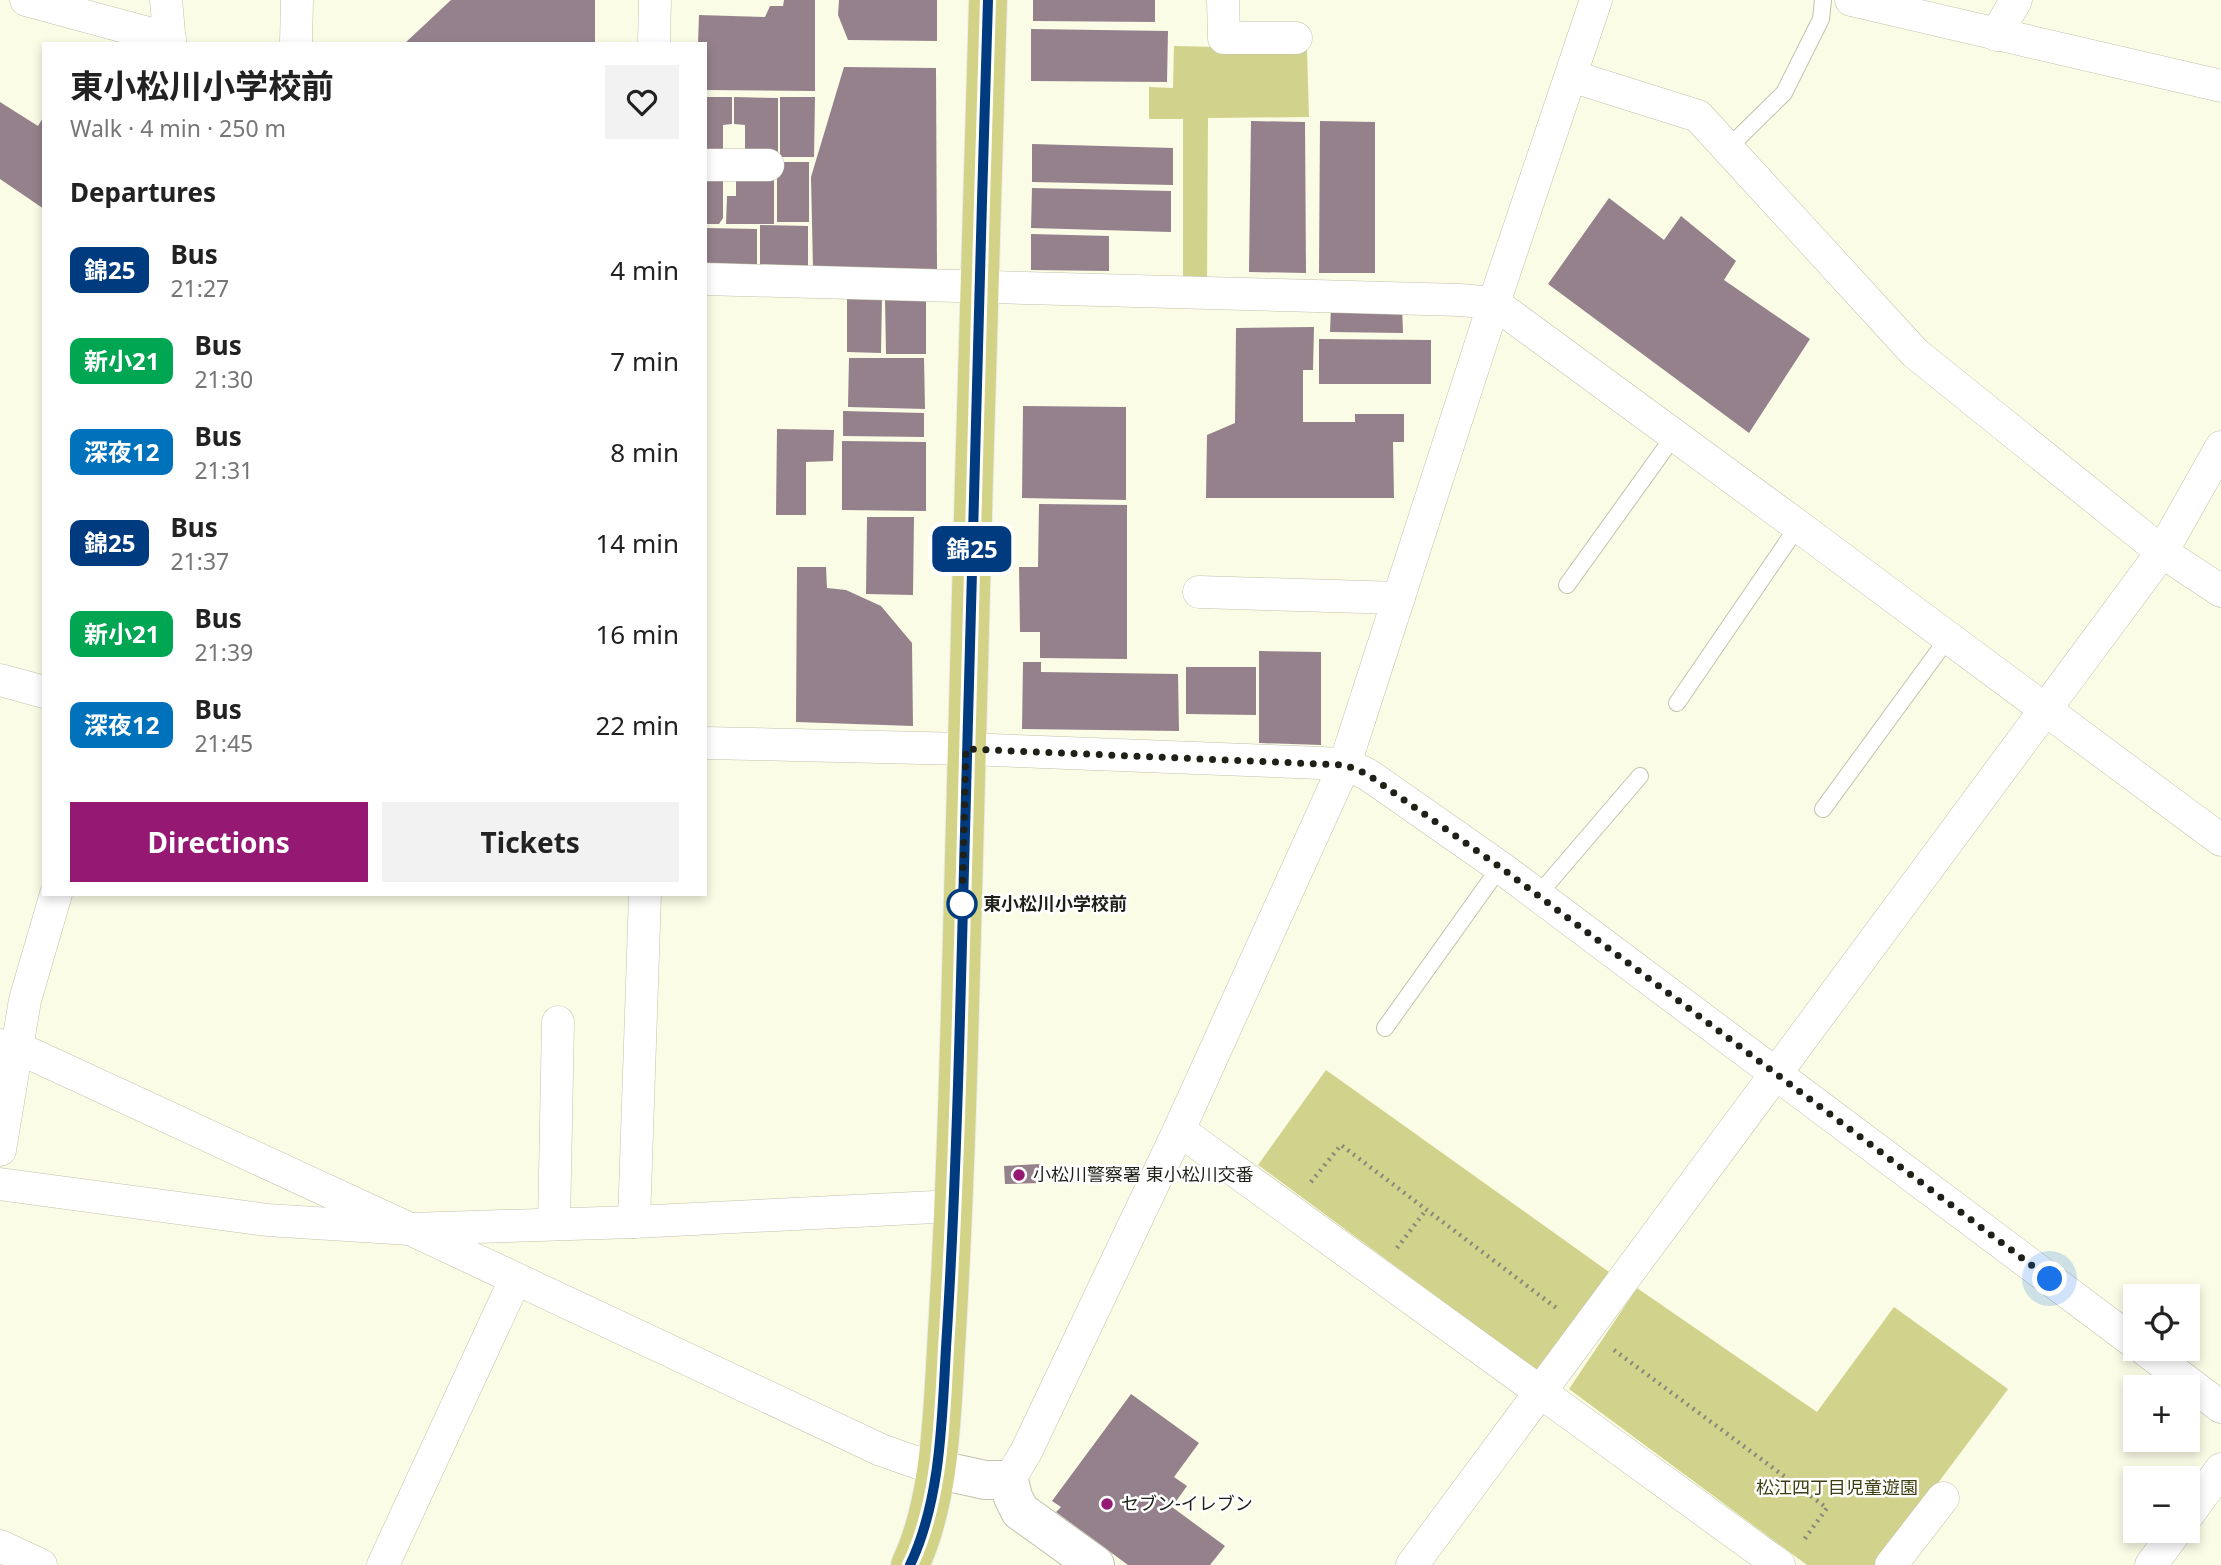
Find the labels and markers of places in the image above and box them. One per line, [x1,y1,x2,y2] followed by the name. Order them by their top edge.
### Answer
[947,889,977,919] marker: 東小松川小学校前
[983,891,1127,915] place label: 東小松川小学校前
[1033,1162,1254,1186] place label: 小松川警察署 東小松川交番
[1011,1167,1027,1183] marker: 小松川警察署 東小松川交番
[1121,1491,1253,1515] place label: セブン-イレブン
[1099,1496,1115,1512] marker: セブン-イレブン

